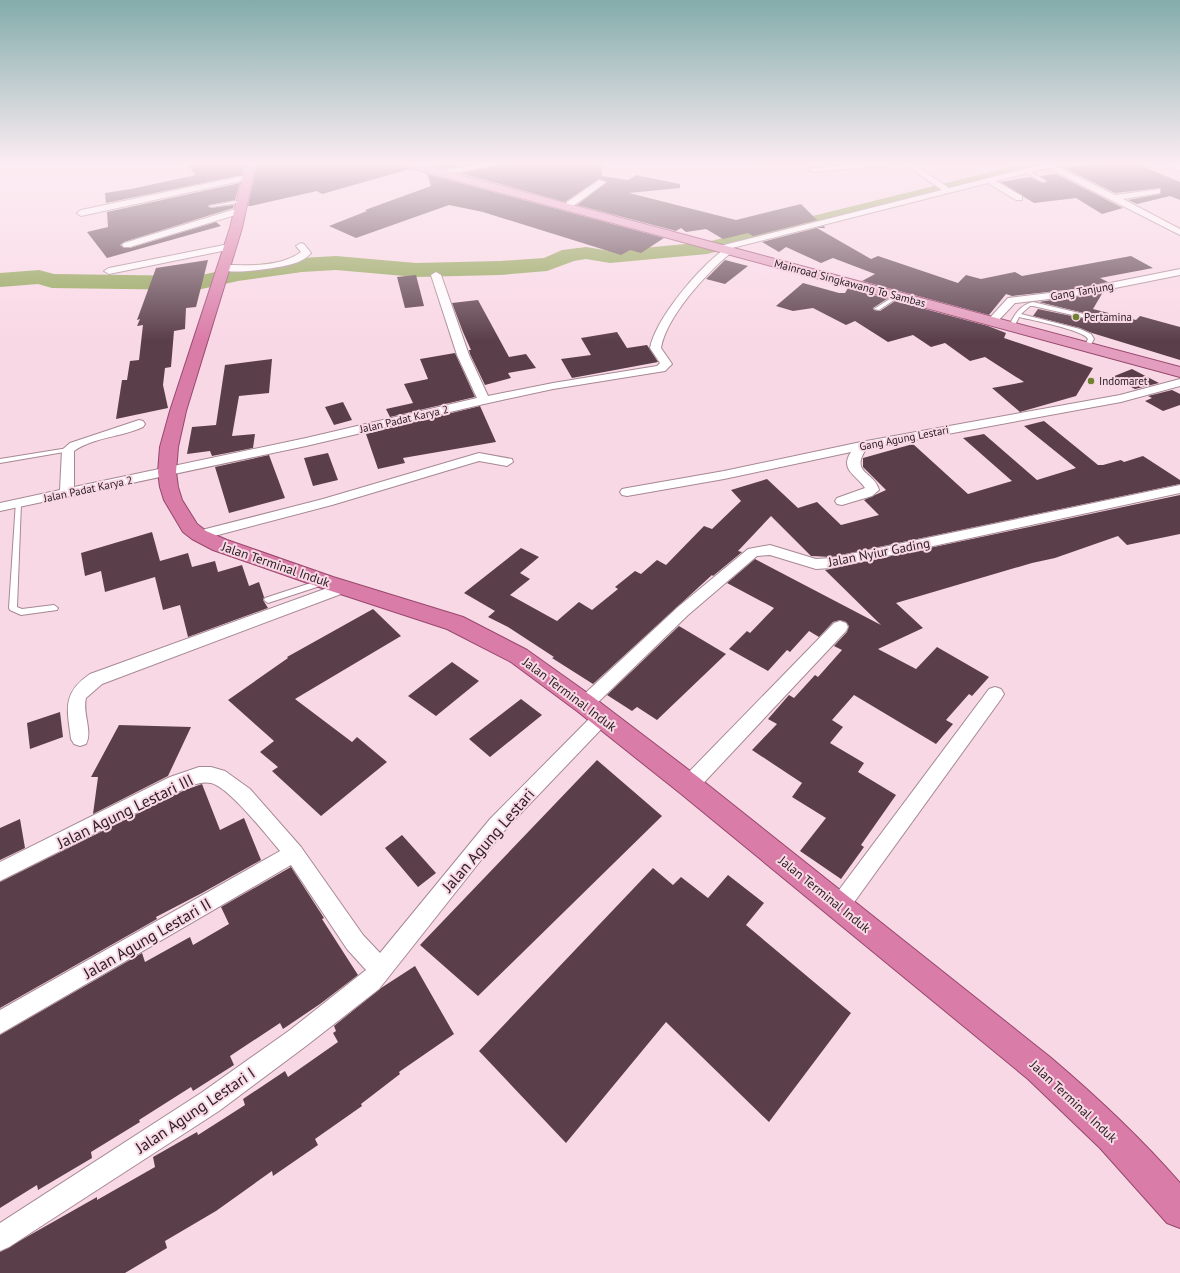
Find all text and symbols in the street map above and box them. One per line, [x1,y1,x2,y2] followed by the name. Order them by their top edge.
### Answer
[773,256,928,310] street label: Mainroad Singkawang To Sambas
[1049,279,1115,303] street label: Gang Tanjung
[1084,310,1132,324] place label: Pertamina
[1071,312,1081,322] marker: Pertamina
[1099,374,1148,388] place label: Indomaret
[1086,376,1096,386] marker: Indomaret
[357,402,450,436] street label: Jalan Padat Karya 2
[858,422,950,454] street label: Gang Agung Lestari
[41,473,134,505] street label: Jalan Padat Karya 2
[826,534,931,571] street label: Jalan Nyiur Gading
[219,538,333,591] street label: Jalan Terminal Induk
[519,653,621,736] street label: Jalan Terminal Induk
[53,769,196,853] street label: Jalan Agung Lestari III
[437,784,539,897] street label: Jalan Agung Lestari
[775,852,875,937] street label: Jalan Terminal Induk
[79,893,215,983] street label: Jalan Agung Lestari II
[1026,1056,1121,1147] street label: Jalan Terminal Induk
[131,1063,259,1158] street label: Jalan Agung Lestari I

